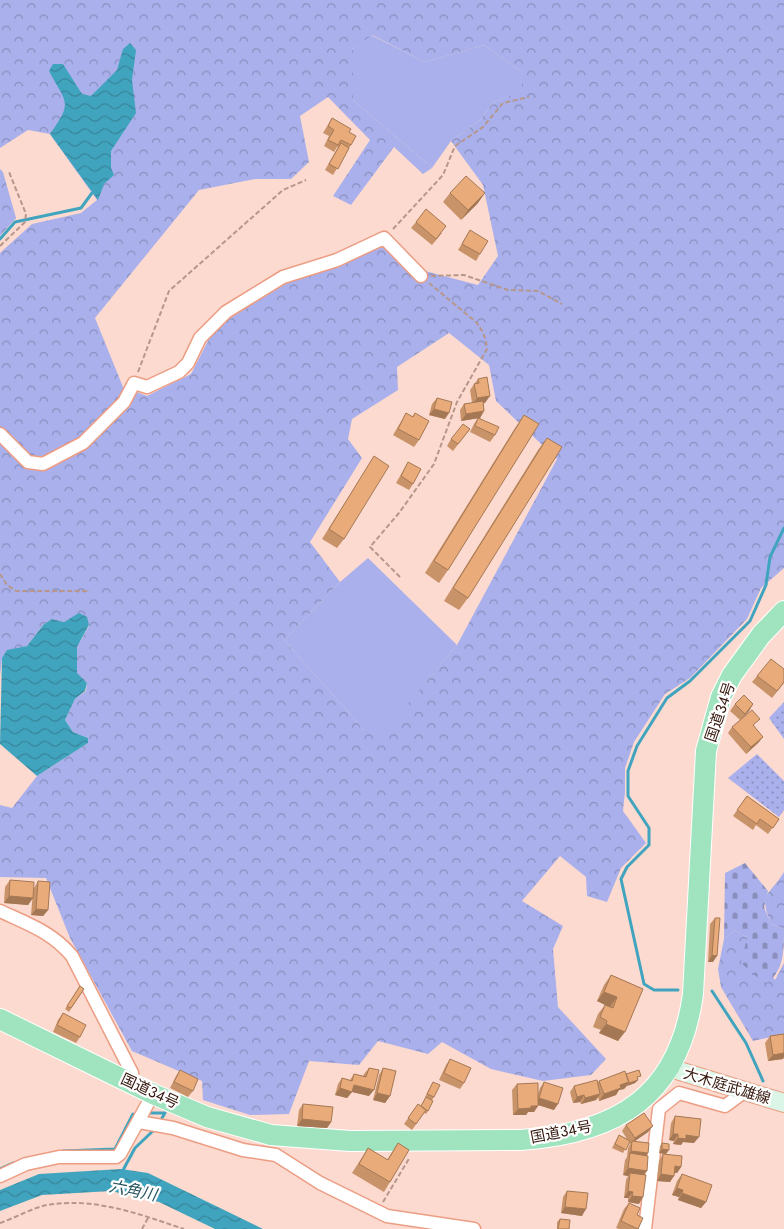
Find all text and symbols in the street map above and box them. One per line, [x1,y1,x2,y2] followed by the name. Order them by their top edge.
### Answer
[700,679,740,745] street label: 国道34号
[681,1062,773,1110] street label: 大木庭武雄線
[117,1068,183,1114] street label: 国道34号
[529,1115,593,1149] street label: 国道34号
[107,1175,161,1207] water label: 六角川

